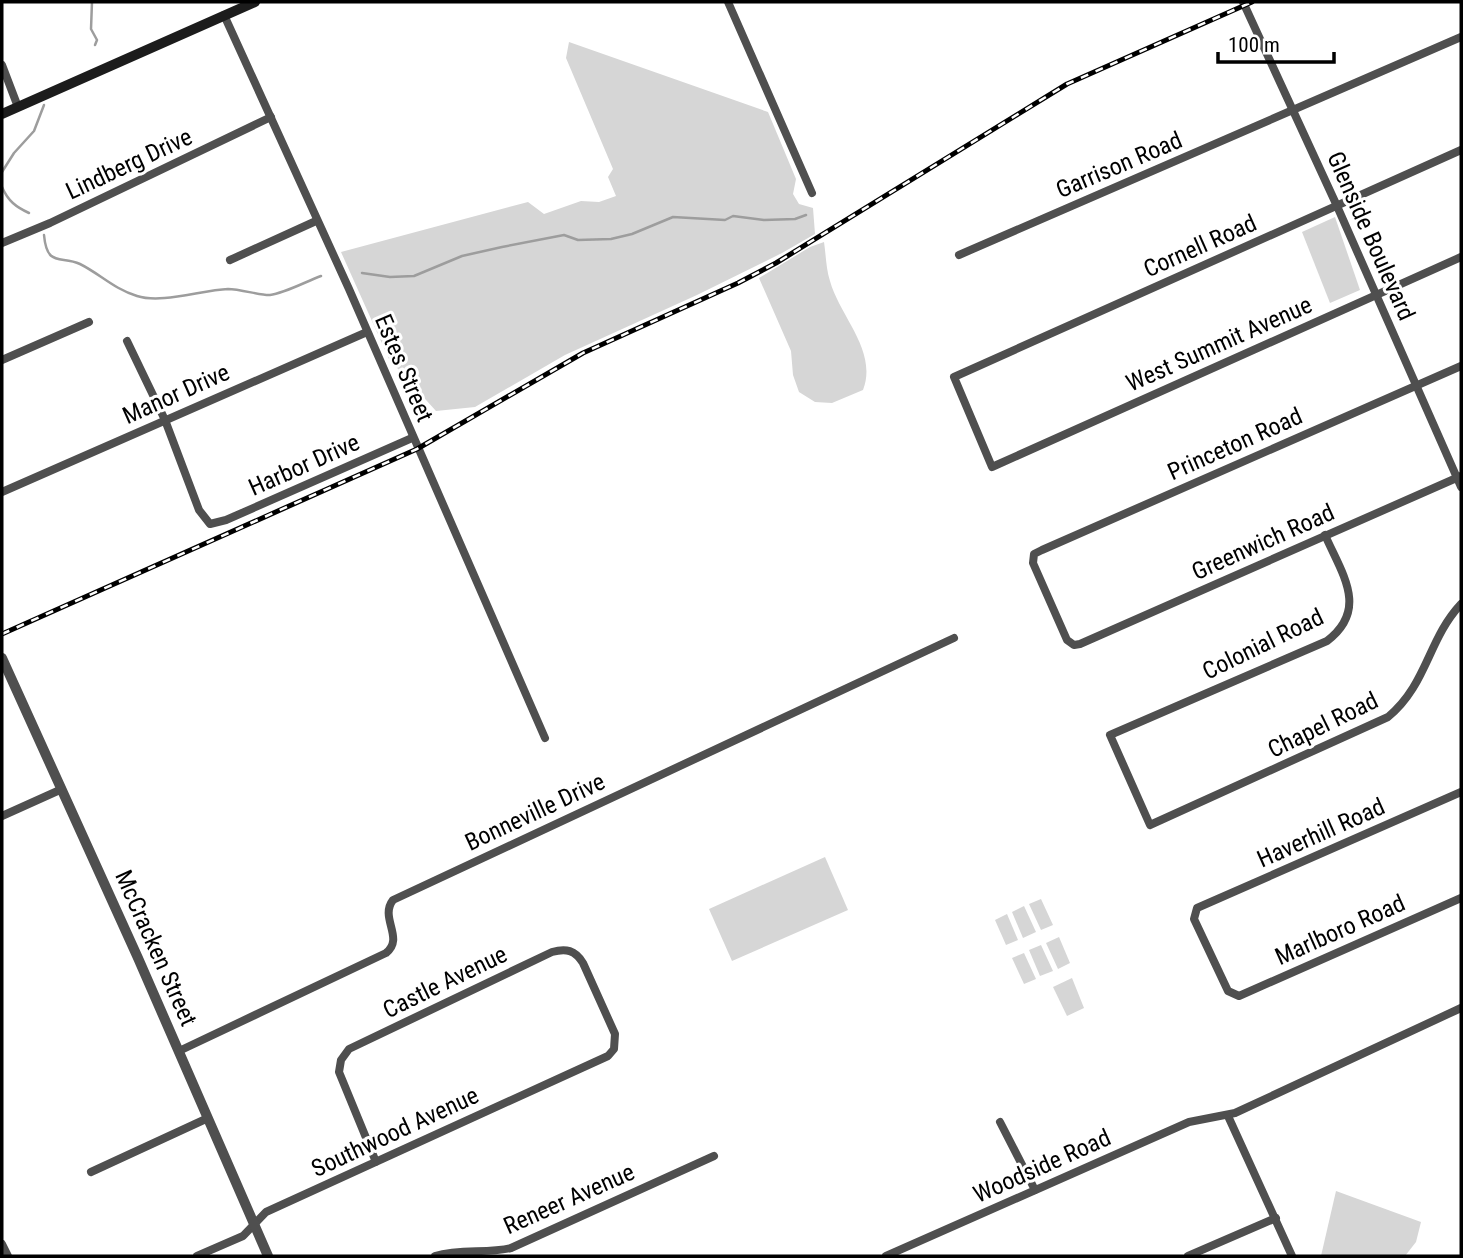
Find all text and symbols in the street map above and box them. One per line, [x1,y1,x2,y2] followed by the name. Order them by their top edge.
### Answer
[1218,21,1334,65] scale bar
[1228,33,1280,57] text: 100 m
[62,123,196,205] street label: Lindberg Drive
[1052,126,1186,204] street label: Garrison Road
[1321,147,1421,325] street label: Glenside Boulevard
[1139,209,1261,283] street label: Cornell Road
[1122,291,1316,397] street label: West Summit Avenue
[369,310,439,426] street label: Estes Street
[118,358,234,430] street label: Manor Drive
[1163,402,1307,486] street label: Princeton Road
[244,428,364,502] street label: Harbor Drive
[1187,498,1339,586] street label: Greenwich Road
[1198,603,1328,685] street label: Colonial Road
[1263,686,1383,764] street label: Chapel Road
[461,767,609,857] street label: Bonneville Drive
[1253,792,1389,874] street label: Haverhill Road
[109,866,203,1030] street label: McCracken Street
[1271,889,1409,971] street label: Marlboro Road
[378,940,512,1024] street label: Castle Avenue
[307,1081,483,1183] street label: Southwood Avenue
[969,1123,1115,1209] street label: Woodside Road
[499,1158,639,1240] street label: Reneer Avenue

